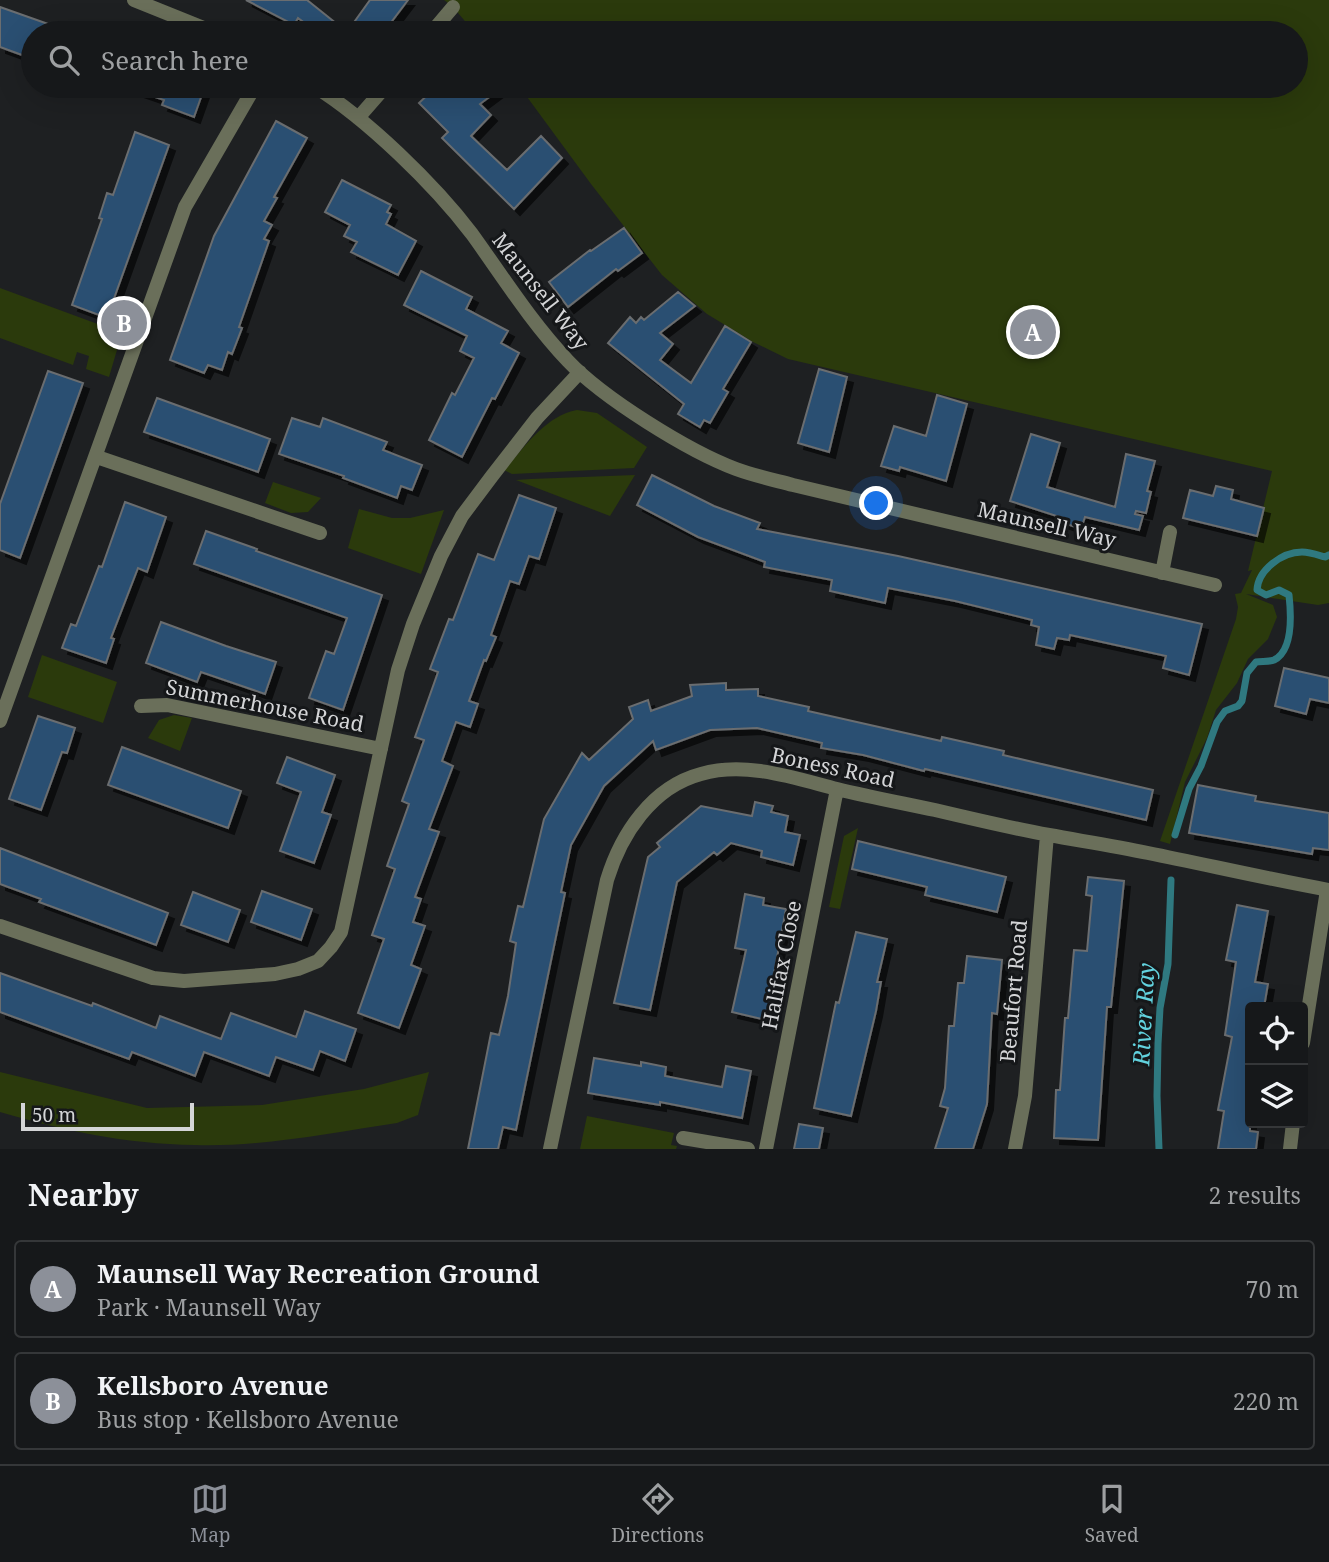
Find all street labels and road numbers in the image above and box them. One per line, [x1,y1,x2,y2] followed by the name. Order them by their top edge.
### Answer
[486,227,596,355] street label: Maunsell Way
[975,494,1119,554] street label: Maunsell Way
[164,672,366,738] street label: Summerhouse Road
[769,740,897,794] street label: Boness Road
[755,898,807,1032] street label: Halifax Close
[993,918,1033,1064] street label: Beaufort Road

